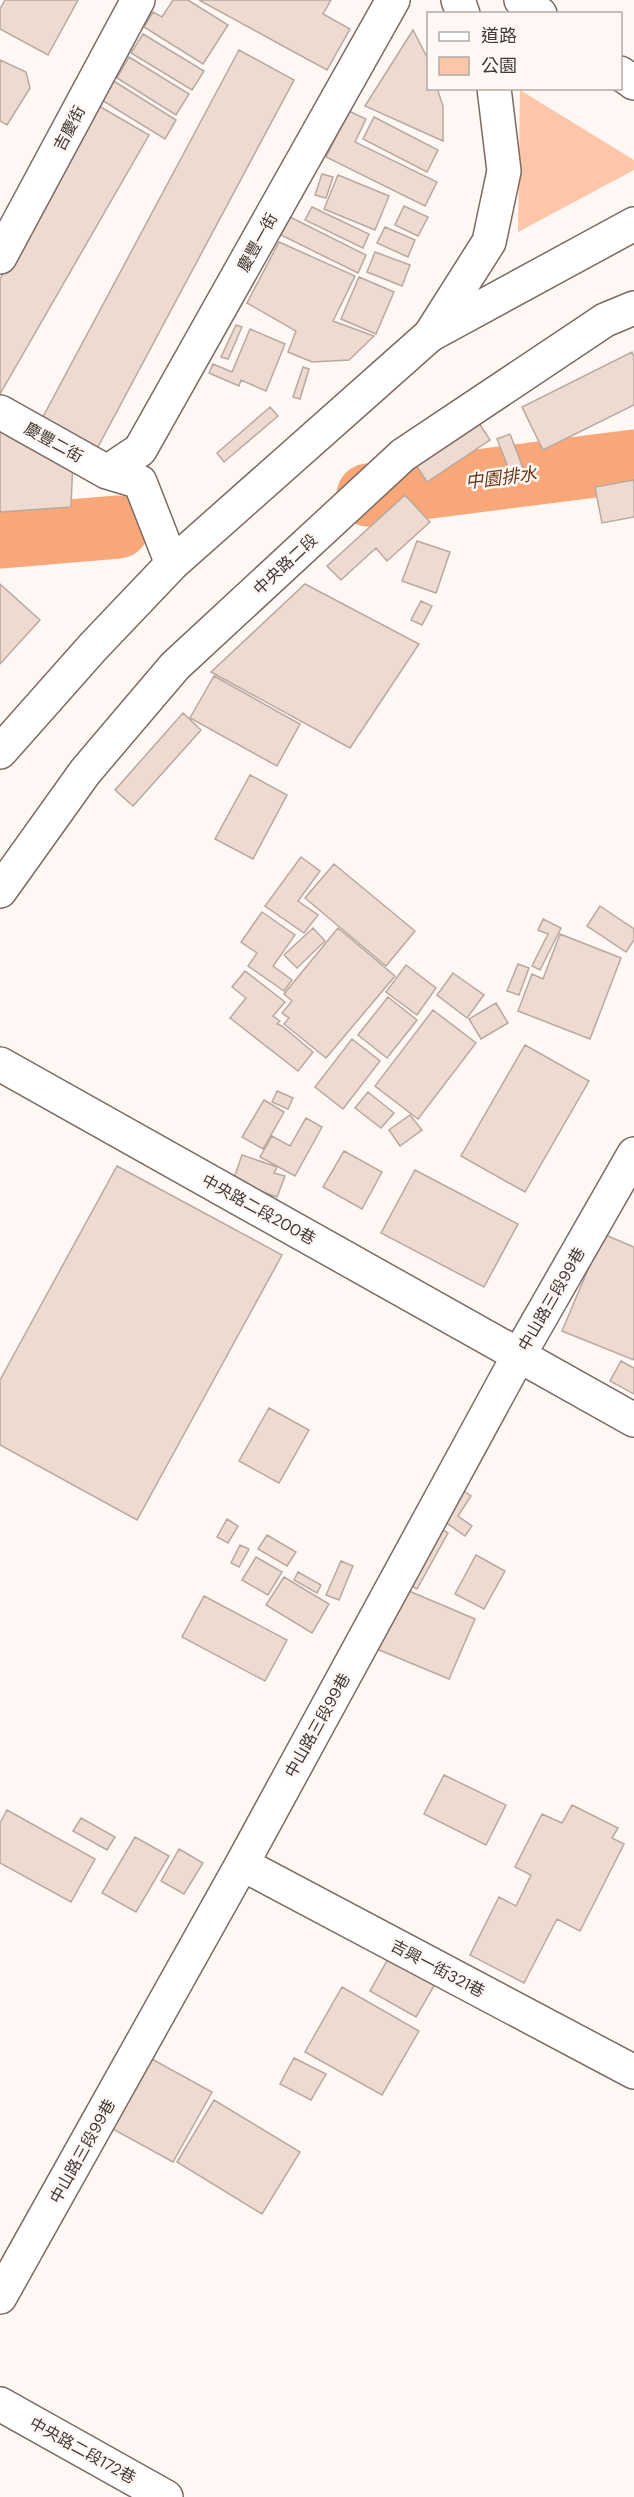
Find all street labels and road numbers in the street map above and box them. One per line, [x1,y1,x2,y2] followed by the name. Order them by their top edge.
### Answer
[49,102,90,154] street label: 吉慶街
[233,209,282,275] street label: 慶豐一街
[21,418,87,467] street label: 慶豐二街
[249,529,322,599] street label: 中央路二段
[198,1169,319,1249] street label: 中央路二段200巷
[513,1244,590,1355] street label: 中山路三段99巷
[280,1669,355,1781] street label: 中山路三段99巷
[387,1935,488,2002] street label: 吉興一街321巷
[45,2095,120,2207] street label: 中山路三段99巷
[26,2413,140,2488] street label: 中央路二段172巷

